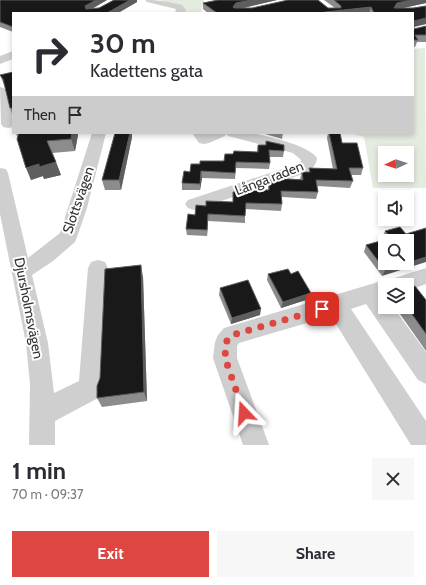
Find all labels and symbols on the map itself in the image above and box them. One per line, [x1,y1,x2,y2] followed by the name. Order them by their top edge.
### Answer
[378,146,414,182] north arrow
[232,157,306,199] street label: Långa raden
[58,164,98,236] street label: Slottsvägen
[10,256,48,360] street label: Djursholmsvägen
[305,292,339,326] pin
[223,392,265,434] position arrow

